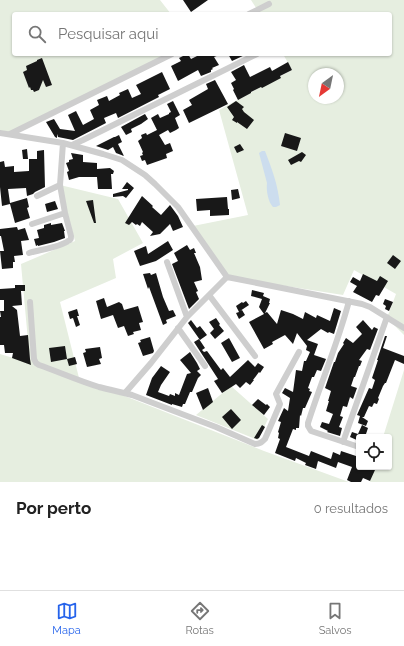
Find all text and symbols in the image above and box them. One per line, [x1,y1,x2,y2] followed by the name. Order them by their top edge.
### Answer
[12,12,392,56] search box
[26,23,48,45] icon: search
[58,25,158,43] text: Pesquisar aqui
[308,68,344,104] north arrow
[356,434,392,470] map controls
[356,434,392,470] button: locate
[16,498,91,518] text: Por perto
[314,501,388,516] text: 0 resultados
[52,600,81,637] tab: Mapa
[185,600,214,637] tab: Rotas
[319,600,352,637] tab: Salvos

